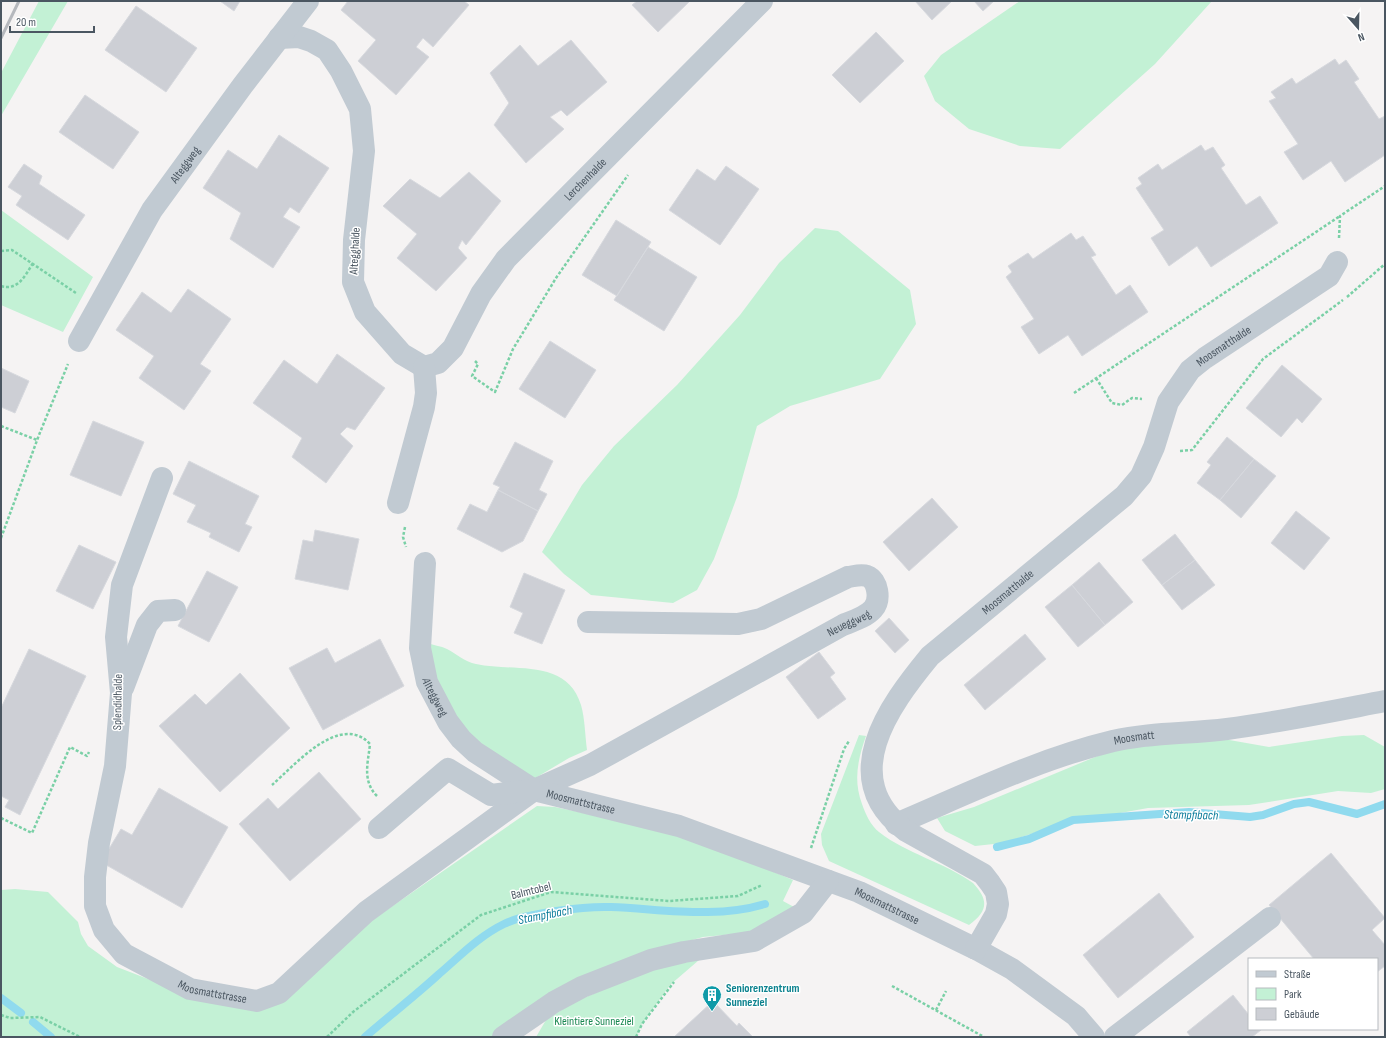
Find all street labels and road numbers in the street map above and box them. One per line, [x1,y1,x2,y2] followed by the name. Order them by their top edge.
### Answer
[166,143,203,187] street label: Alteggweg
[561,155,610,204] street label: Lerchenhalde
[346,227,364,276] street label: Altegghalde
[1193,322,1254,370] street label: Moosmatthalde
[979,566,1037,618] street label: Moosmatthalde
[824,606,874,640] street label: Neueggweg
[110,674,126,730] street label: Splendidhalde
[419,676,451,719] street label: Alteggweg
[1112,727,1155,748] street label: Moosmatt
[545,786,617,817] street label: Moosmattstrasse
[509,879,553,903] street label: Balmtobel
[853,884,922,928] street label: Moosmattstrasse
[175,976,248,1007] street label: Moosmattstrasse

